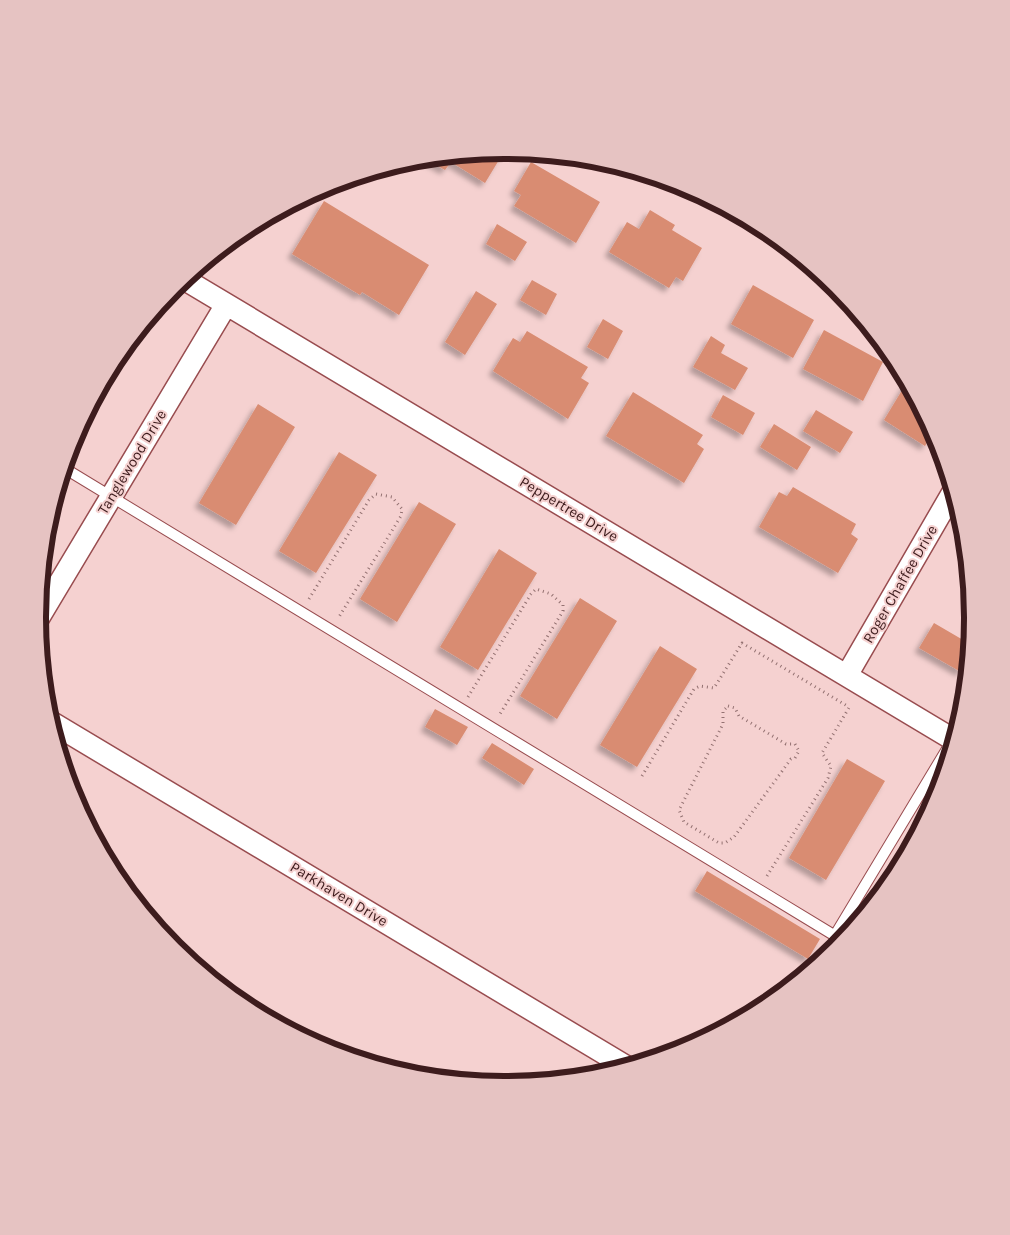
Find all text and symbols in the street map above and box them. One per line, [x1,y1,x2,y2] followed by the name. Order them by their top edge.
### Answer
[94,407,170,517] street label: Tanglewood Drive
[516,473,622,545] street label: Peppertree Drive
[859,522,941,646] street label: Roger Chaffee Drive
[287,858,391,930] street label: Parkhaven Drive

